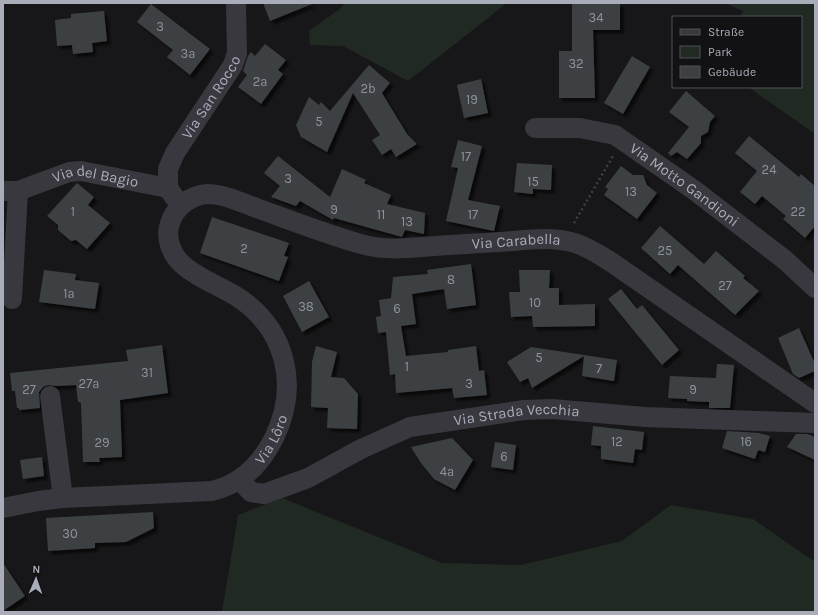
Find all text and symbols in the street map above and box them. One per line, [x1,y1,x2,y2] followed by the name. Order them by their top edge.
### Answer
[589,10,603,25] house number: 34
[672,16,802,88] legend
[156,19,164,34] house number: 3
[708,25,744,39] text: Straße
[708,45,733,59] text: Park
[181,46,195,61] house number: 3a
[178,54,244,142] street label: Via San Rocco
[568,56,584,71] house number: 32
[708,65,756,79] text: Gebäude
[253,74,267,89] house number: 2a
[360,81,376,96] house number: 2b
[466,92,478,107] house number: 19
[315,114,323,129] house number: 5
[626,139,743,230] street label: Via Motto Gandioni
[461,149,471,164] house number: 17
[50,162,140,191] street label: Via del Bagio
[762,162,776,177] house number: 24
[284,171,292,186] house number: 3
[527,174,539,189] house number: 15
[625,184,637,199] house number: 13
[330,202,338,217] house number: 9
[71,204,75,219] house number: 1
[790,204,806,219] house number: 22
[377,207,385,222] house number: 11
[468,207,478,222] house number: 17
[401,214,413,229] house number: 13
[471,230,561,253] street label: Via Carabella
[240,241,248,256] house number: 2
[658,243,672,258] house number: 25
[447,272,455,287] house number: 8
[718,278,732,293] house number: 27
[63,286,75,301] house number: 1a
[529,295,541,310] house number: 10
[298,299,314,314] house number: 38
[393,301,401,316] house number: 6
[535,350,543,365] house number: 5
[405,359,409,374] house number: 1
[596,361,602,376] house number: 7
[141,365,153,380] house number: 31
[79,376,99,391] house number: 27a
[465,376,473,391] house number: 3
[22,382,36,397] house number: 27
[689,382,697,397] house number: 9
[452,400,580,429] street label: Via Strada Vecchia
[251,413,291,468] street label: Via Lôro
[611,434,623,449] house number: 12
[740,434,752,449] house number: 16
[94,435,110,450] house number: 29
[500,449,508,464] house number: 6
[440,464,454,479] house number: 4a
[62,526,78,541] house number: 30
[16,559,56,599] north arrow
[32,563,41,576] text: N

